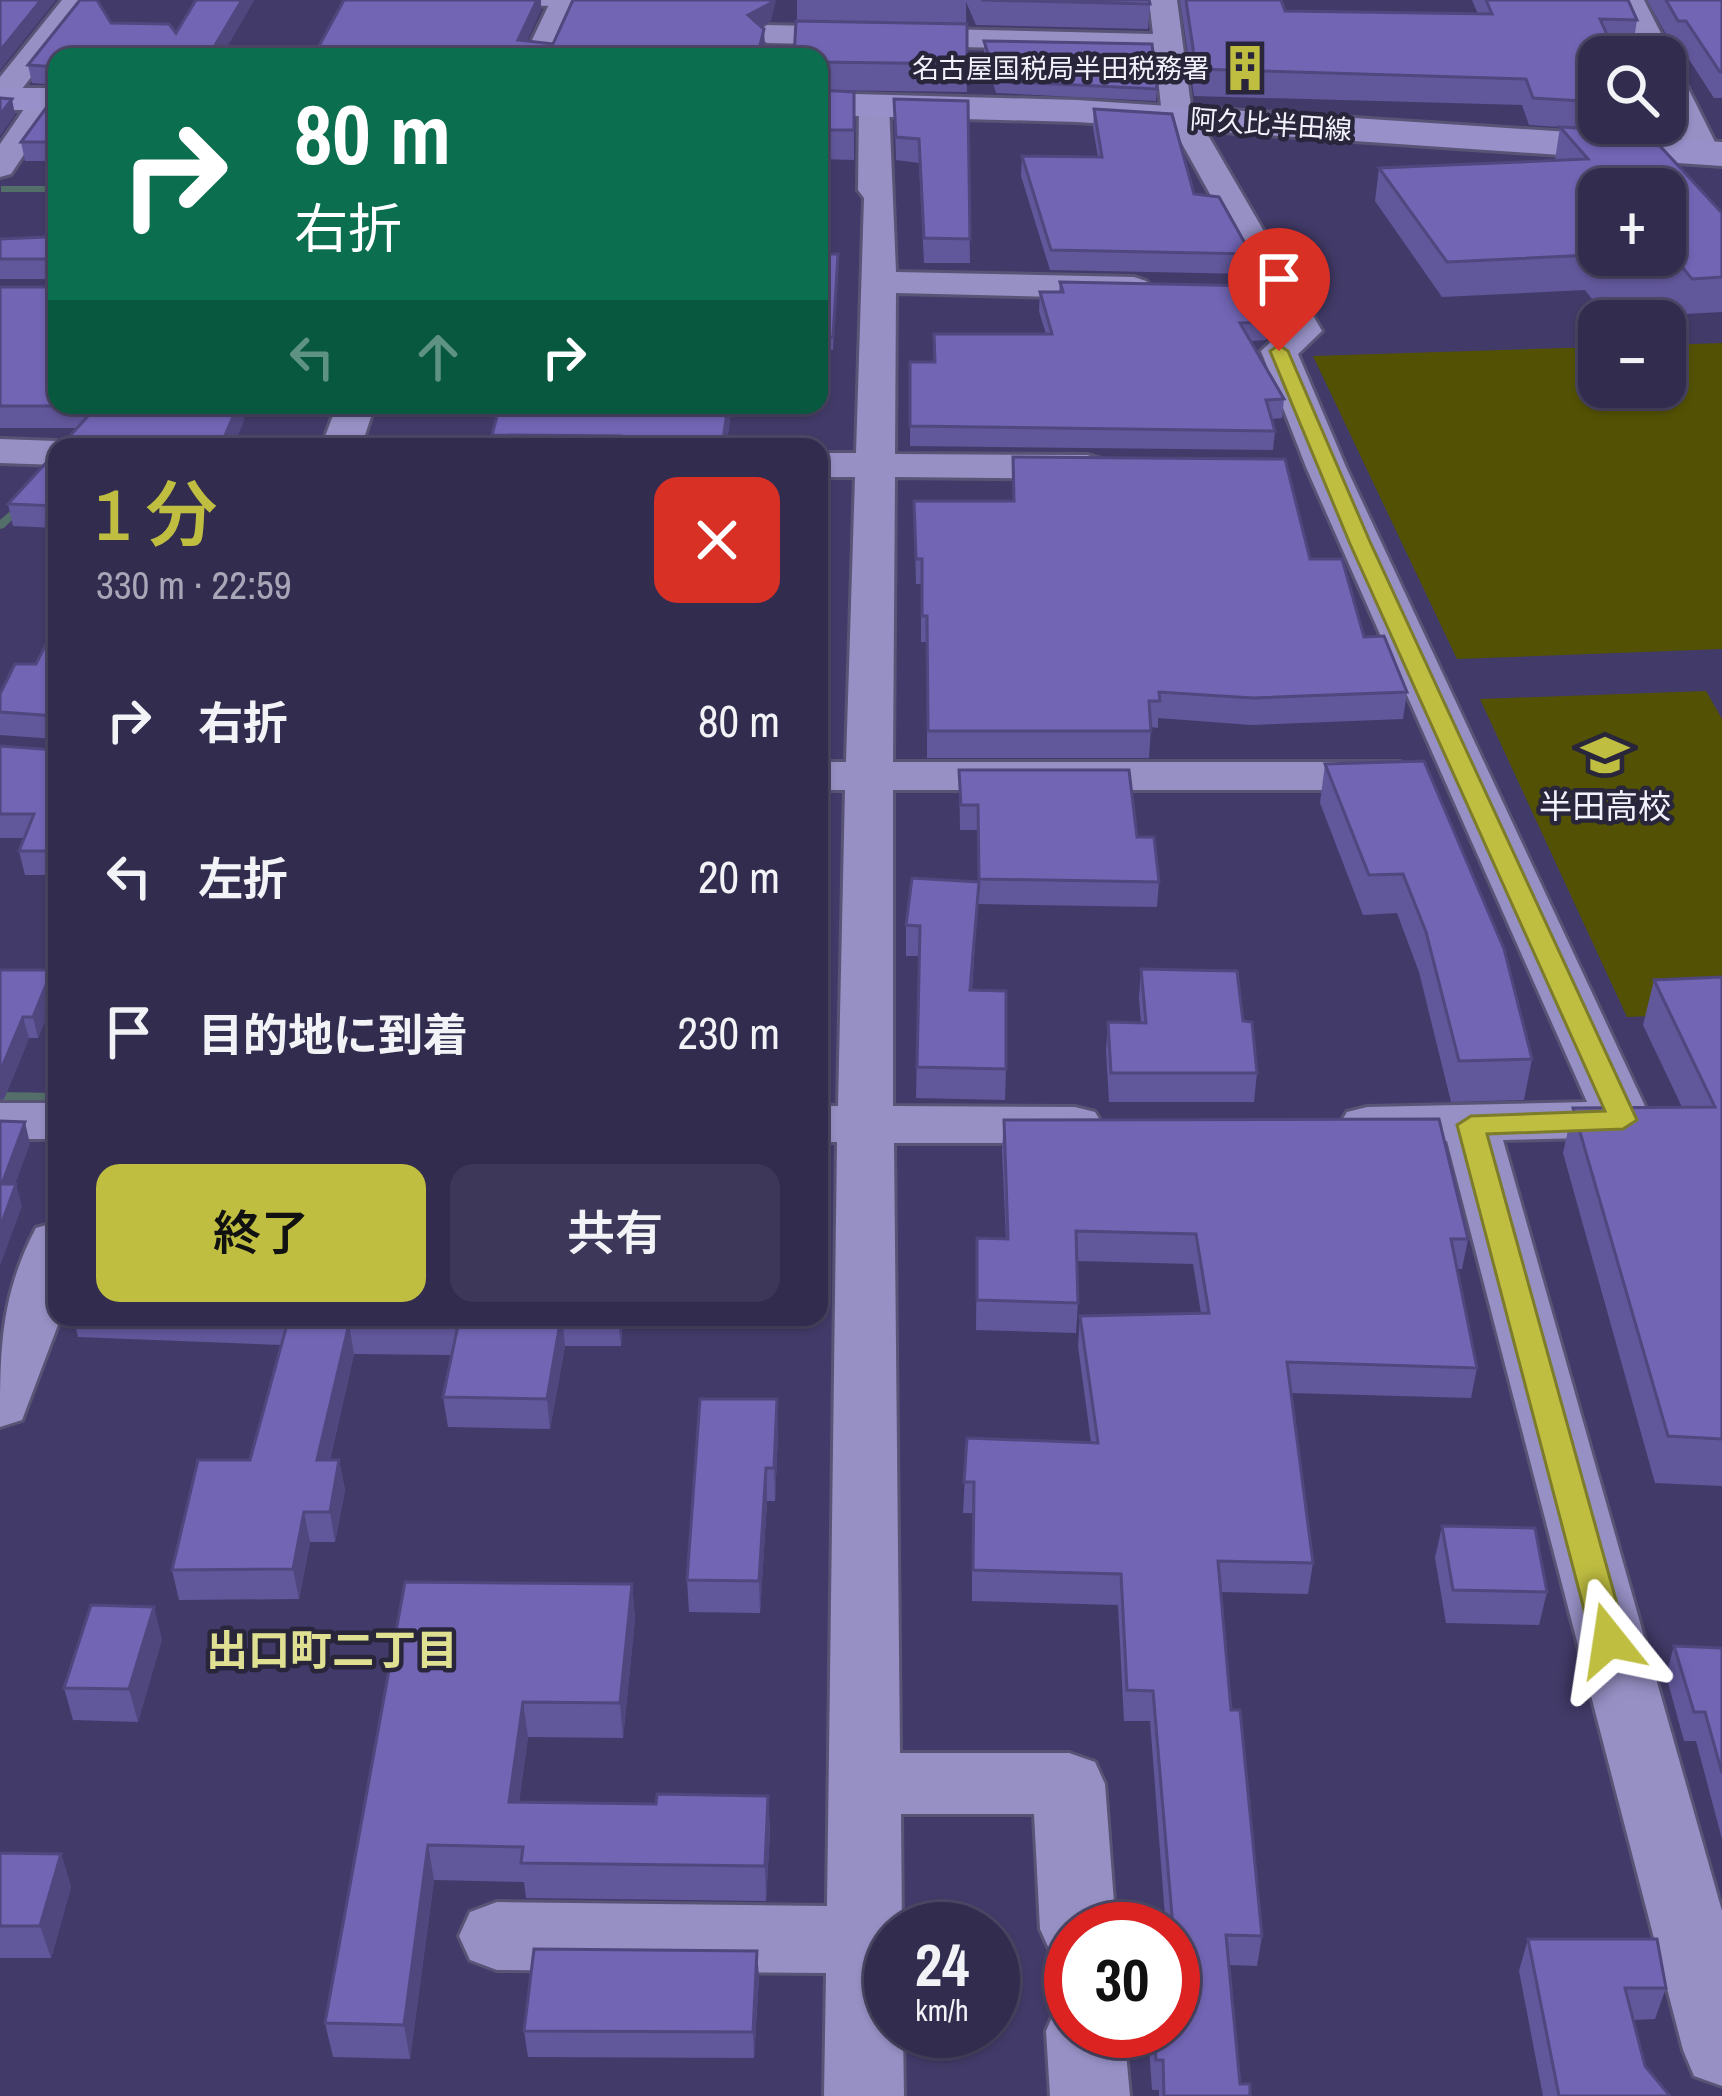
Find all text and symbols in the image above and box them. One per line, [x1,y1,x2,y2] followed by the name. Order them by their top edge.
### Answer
[1578,36,1686,408] map controls
[1578,36,1686,144] button: search
[1220,43,1270,93] building icon: 名古屋国税局半田税務署
[912,50,1209,86] place label: 名古屋国税局半田税務署
[294,77,451,190] text: 80 m
[96,96,252,252] icon: right
[1189,100,1353,148] street label: 阿久比半田線
[1578,168,1686,276] button: +
[294,192,402,265] text: 右折
[1228,228,1330,351] pin
[1246,246,1312,312] icon: arrive
[1578,300,1686,408] button: −
[279,324,345,390] icon: left
[405,324,471,390] icon: ahead
[531,324,597,390] icon: right
[96,465,217,562] text: 1 分
[654,477,780,603] button: close
[96,559,292,611] text: 330 m · 22:59
[96,687,162,753] icon: right
[698,690,780,751] text: 80 m
[198,692,288,753] text: 右折
[1580,730,1630,780] school or university icon: 半田高校
[1539,784,1671,828] place label: 半田高校
[96,843,162,909] icon: left
[698,846,780,907] text: 20 m
[198,848,288,909] text: 左折
[96,999,162,1065] icon: arrive
[677,1002,780,1063] text: 230 m
[198,1004,468,1065] text: 目的地に到着
[96,1164,426,1302] button: 終了
[450,1164,780,1302] button: 共有
[1546,1577,1672,1703] position arrow
[206,1622,458,1678] district label: 出口町二丁目
[1044,1902,1200,2058] speed limit sign: 30
[915,1924,969,2005] text: 24
[915,1990,969,2030] text: km/h

